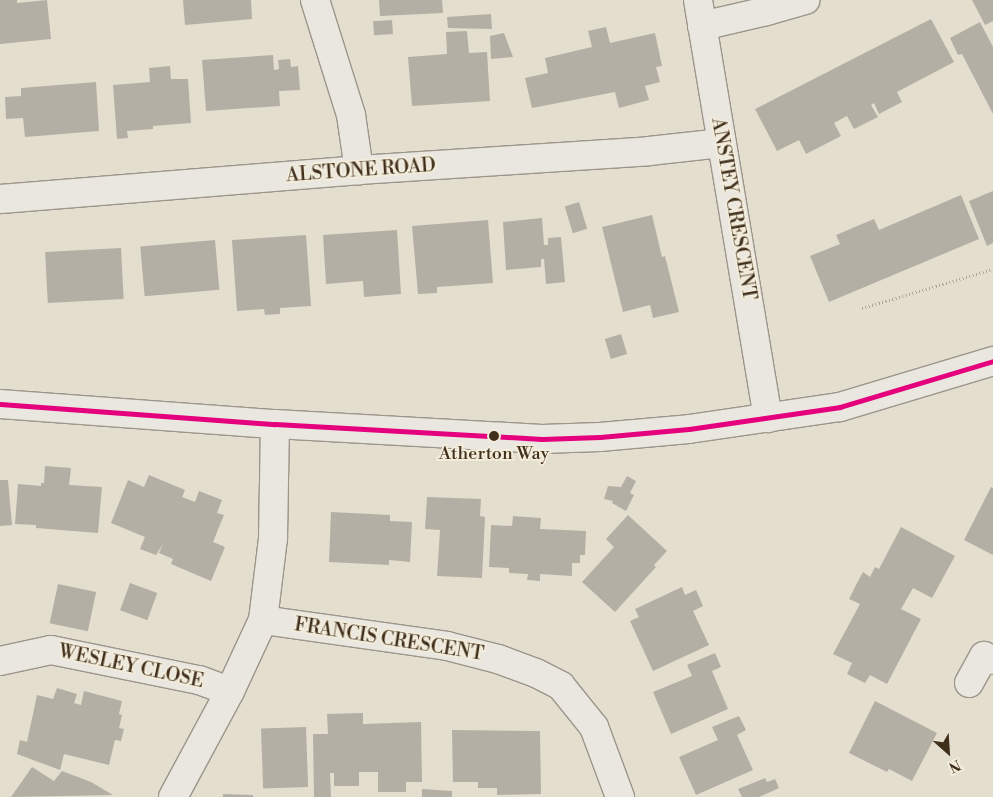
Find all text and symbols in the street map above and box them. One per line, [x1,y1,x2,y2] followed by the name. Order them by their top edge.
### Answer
[706,116,760,302] street label: ANSTEY CRESCENT
[285,154,437,188] street label: ALSTONE ROAD
[489,431,499,441] marker: Atherton Way
[439,443,549,465] place label: Atherton Way
[293,614,485,666] street label: FRANCIS CRESCENT
[56,640,206,694] street label: WESLEY CLOSE
[923,727,973,777] north arrow
[946,755,964,776] text: N

